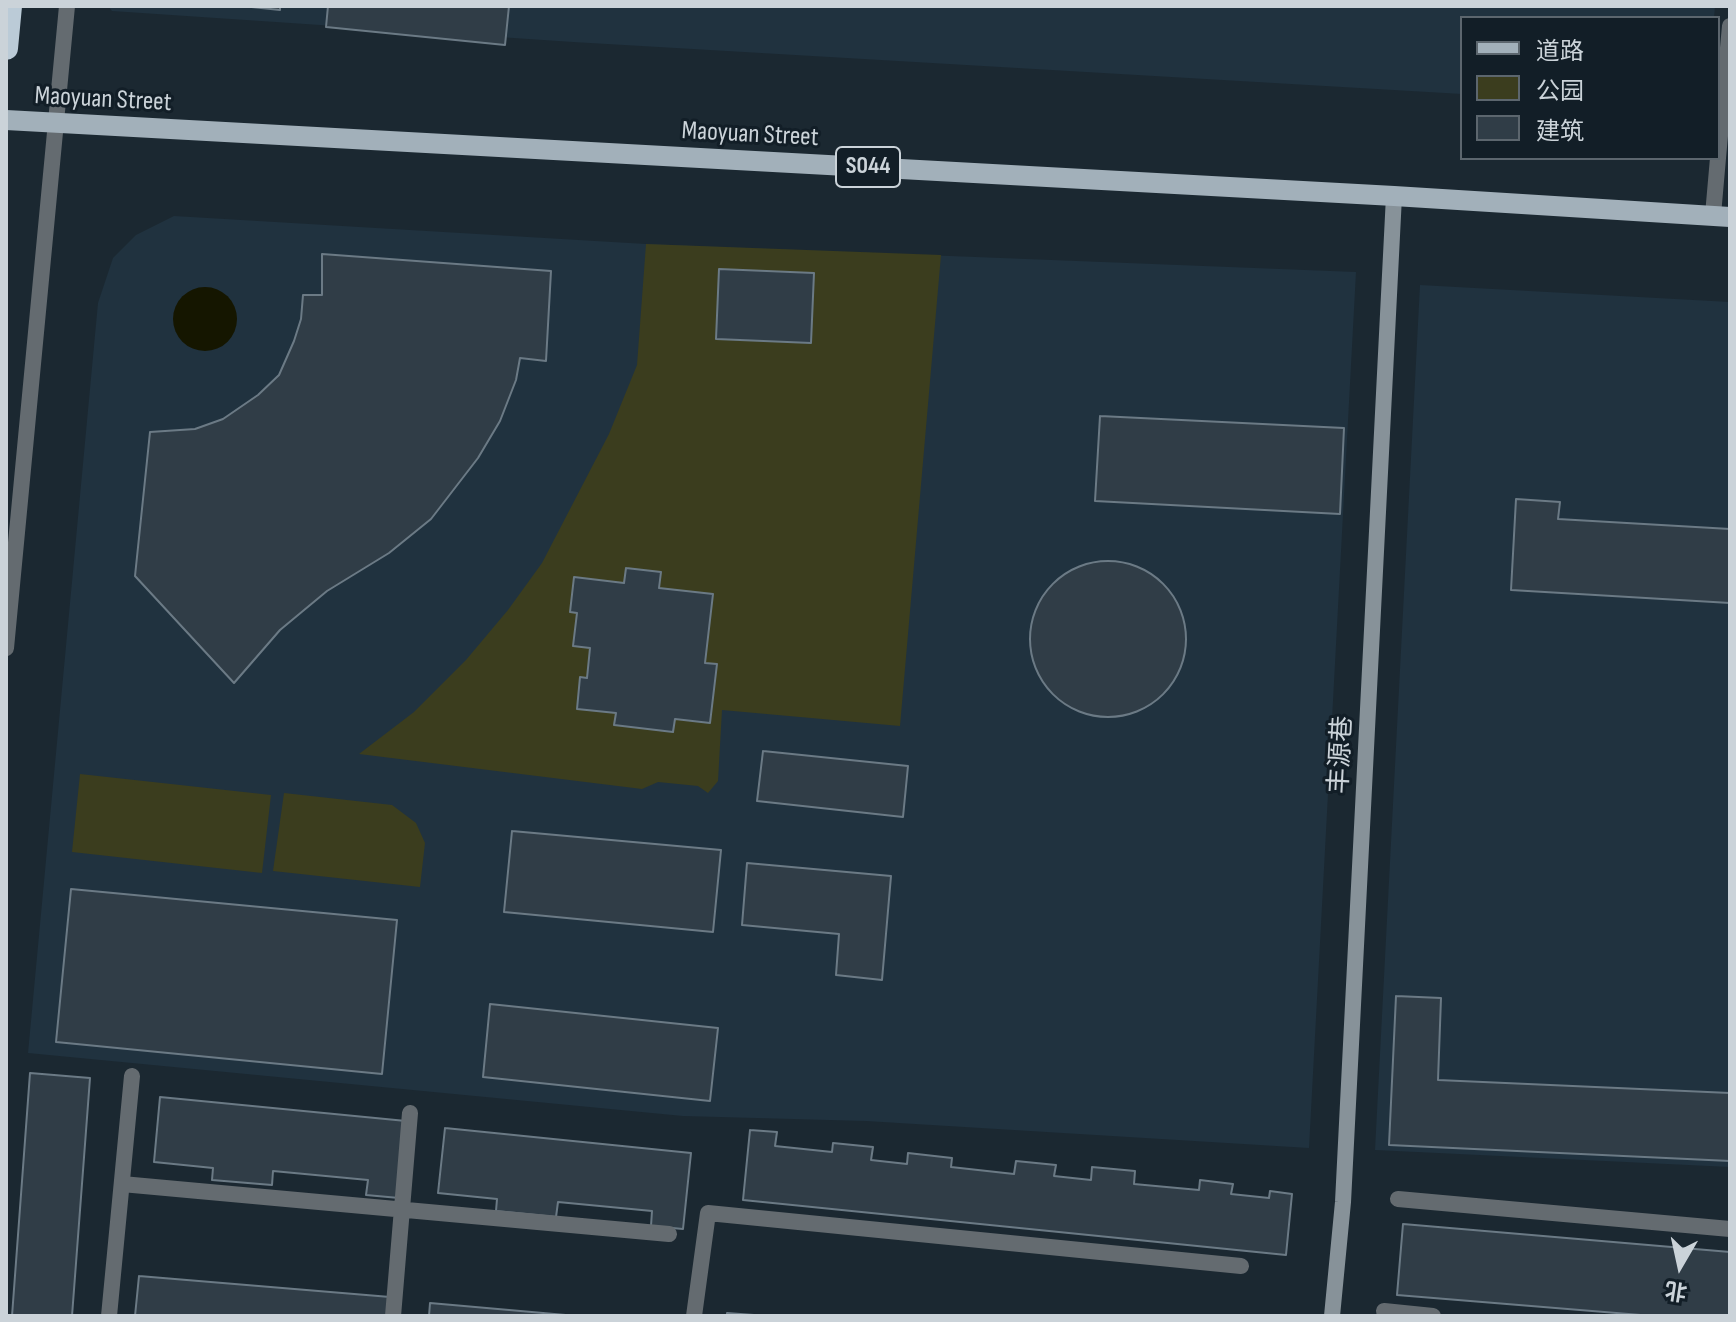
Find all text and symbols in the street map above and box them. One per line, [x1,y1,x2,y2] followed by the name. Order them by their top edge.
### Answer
[1460,16,1720,160] legend
[1536,37,1584,66] text: 道路
[1536,77,1584,106] text: 公园
[34,81,172,119] street label: Maoyuan Street
[681,116,819,154] street label: Maoyuan Street
[1536,117,1584,146] text: 建筑
[836,147,900,187] road number: S044
[1324,715,1360,795] street label: 丰源巷
[1640,1226,1720,1306] north arrow
[1663,1275,1689,1305] text: 北

